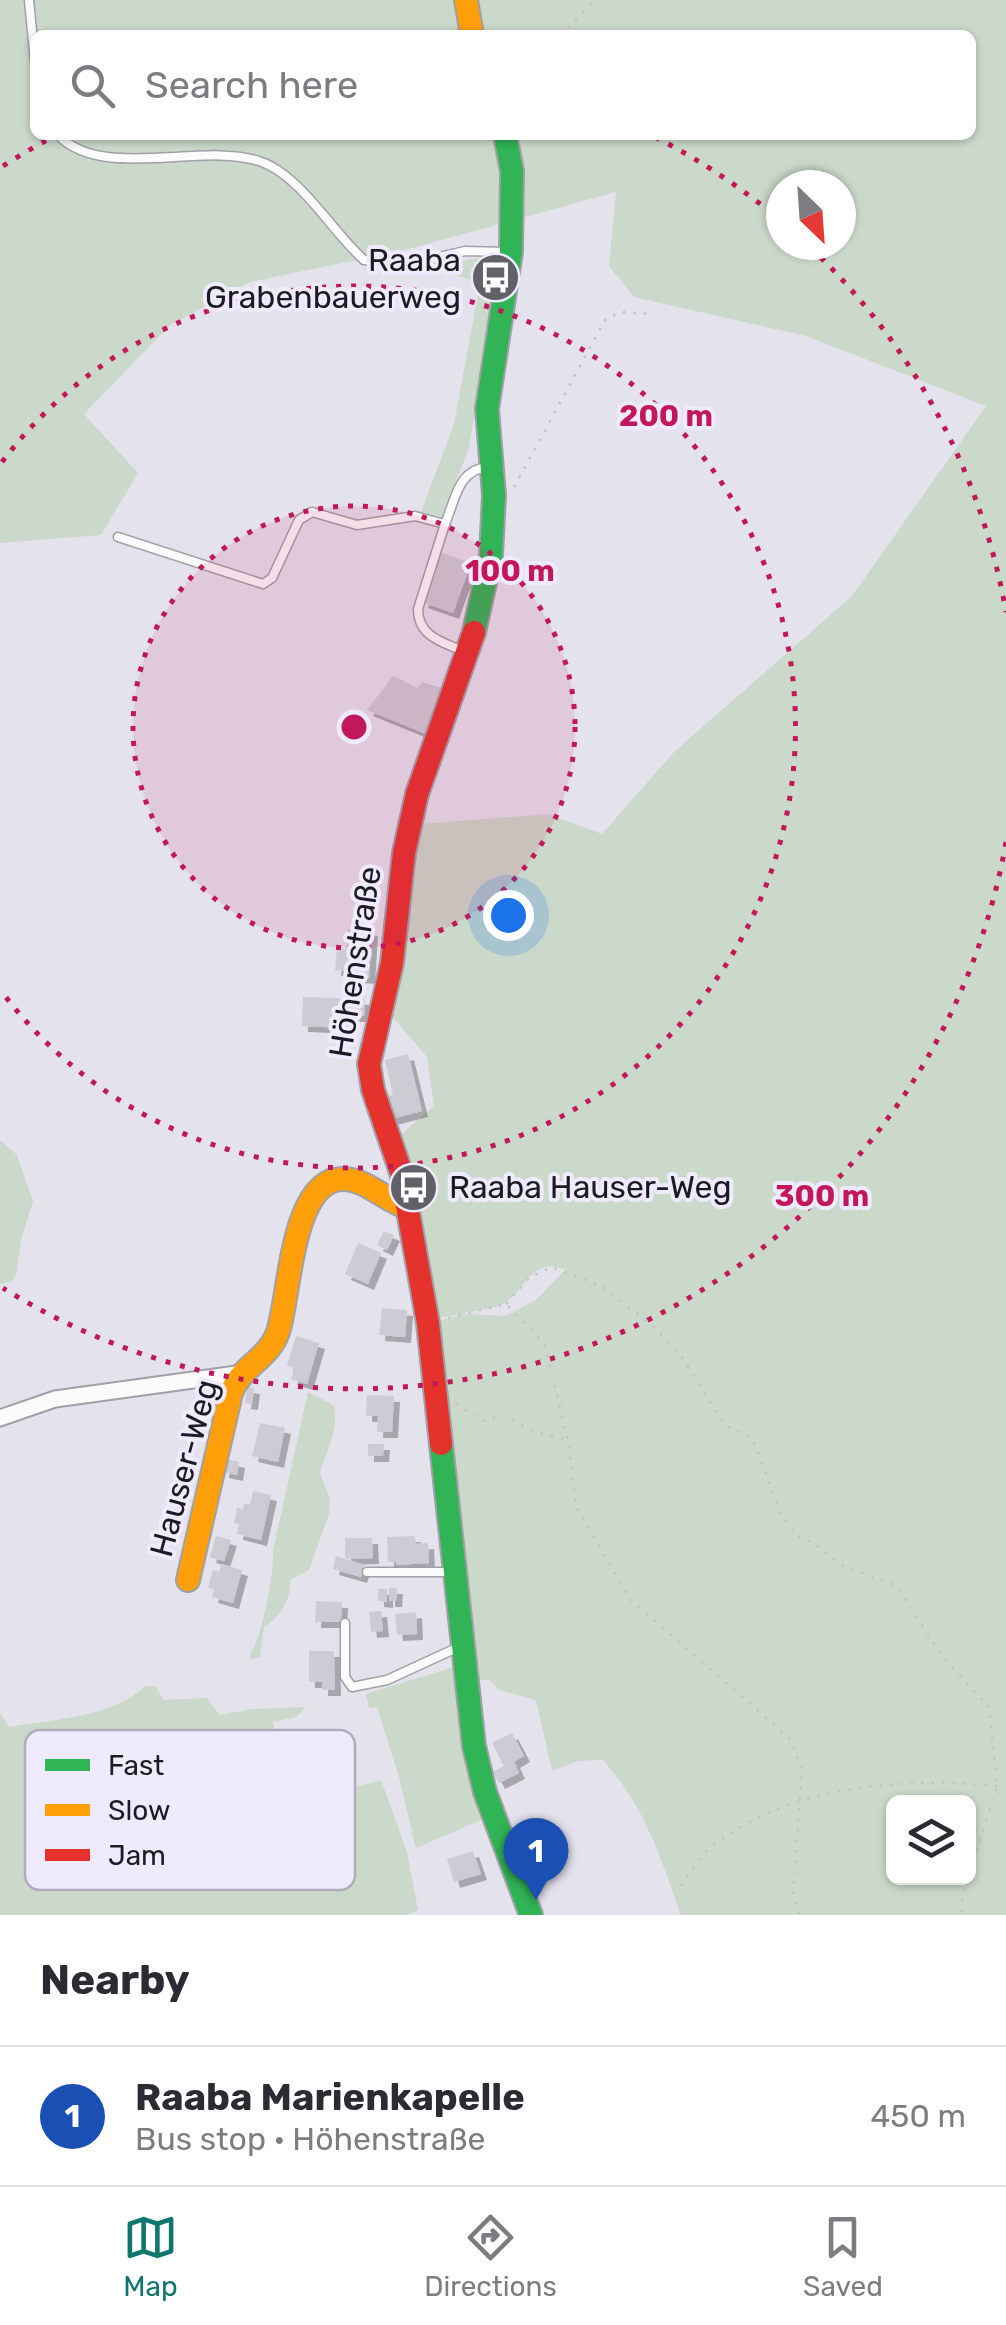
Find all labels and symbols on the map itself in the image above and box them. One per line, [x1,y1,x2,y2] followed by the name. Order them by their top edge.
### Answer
[766,170,856,260] north arrow
[205,241,461,316] place label: Raaba Grabenbauerweg
[470,252,522,304] bus stop icon: Raaba Grabenbauerweg
[619,398,713,434] text: 200 m
[465,553,555,589] text: 100 m
[336,709,372,745] centre of rings
[321,864,389,1060] street label: Höhenstraße
[483,890,534,941] your location
[388,1161,440,1213] bus stop icon: Raaba Hauser-Weg
[449,1168,732,1206] place label: Raaba Hauser-Weg
[775,1178,869,1214] text: 300 m
[142,1375,226,1561] street label: Hauser-Weg
[25,1730,355,1890] legend
[108,1749,164,1782] text: Fast
[108,1794,170,1827] text: Slow
[504,1818,568,1900] pin: 1
[108,1839,166,1872] text: Jam

